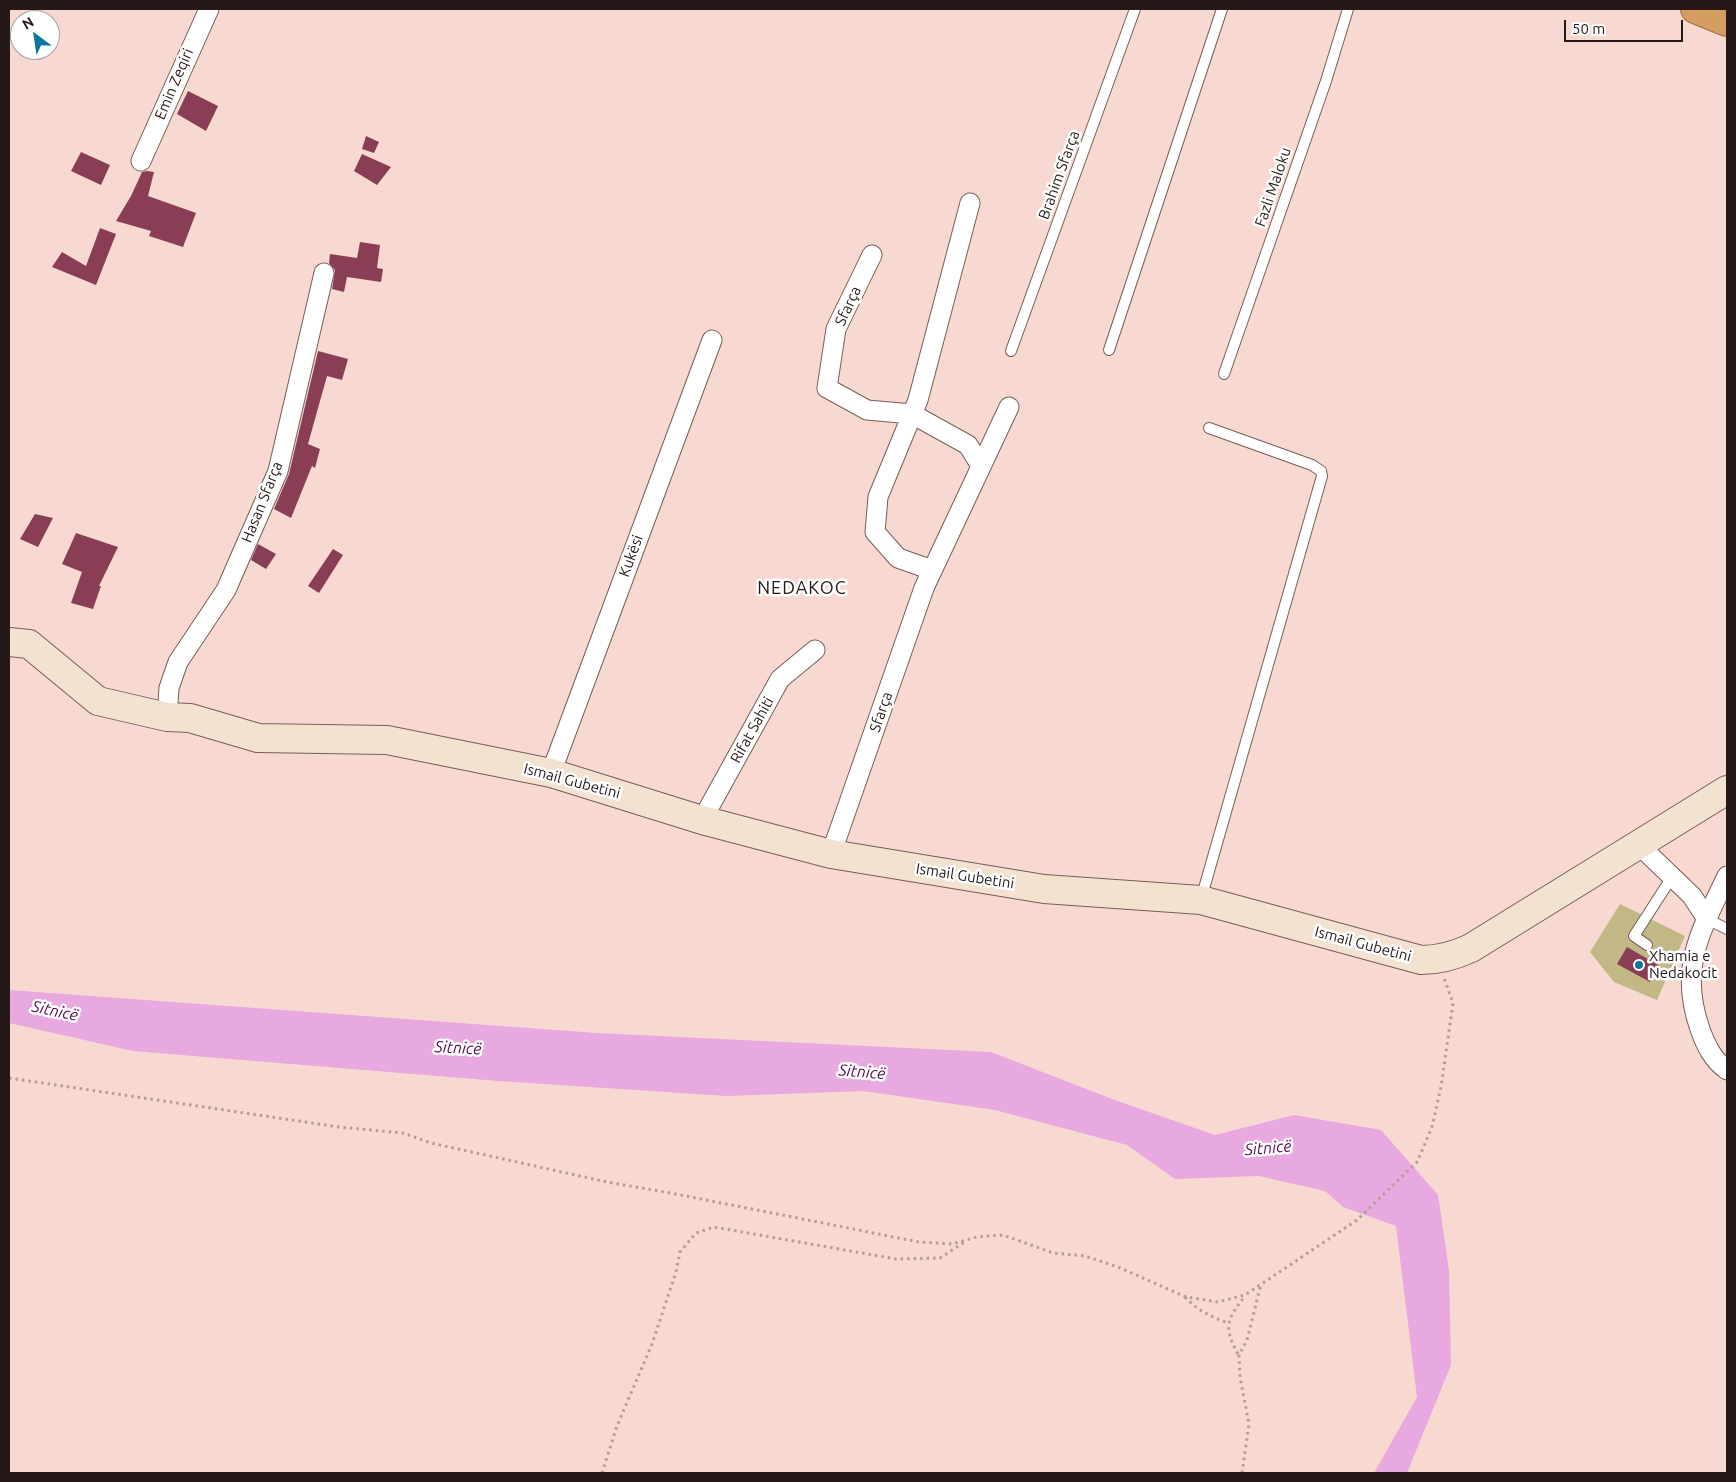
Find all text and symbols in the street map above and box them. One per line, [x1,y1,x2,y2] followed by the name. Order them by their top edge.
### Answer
[10,10,60,60] north arrow
[1566,10,1685,42] scale bar
[19,13,36,33] text: N
[1572,20,1605,37] text: 50 m
[151,46,197,122] street label: Emin Zeqiri
[1035,128,1083,222] street label: Brahim Sfarça
[1251,145,1295,229] street label: Fazli Maloku
[831,283,865,329] street label: Sfarça
[238,459,286,545] street label: Hasan Sfarça
[615,533,647,579] street label: Kukësi
[756,577,848,599] district label: NEDAKOC
[866,689,896,735] street label: Sfarça
[726,694,778,766] street label: Rifat Sahiti
[522,759,622,803] street label: Ismail Gubetini
[915,859,1015,893] street label: Ismail Gubetini
[1313,922,1413,966] street label: Ismail Gubetini
[1649,947,1717,982] place label: Xhamia e Nedakocit
[1633,959,1645,971] marker: Xhamia e Nedakocit
[30,997,80,1025] water label: Sitnicë
[434,1037,482,1059] water label: Sitnicë
[838,1060,886,1084] water label: Sitnicë
[1244,1136,1292,1160] water label: Sitnicë

